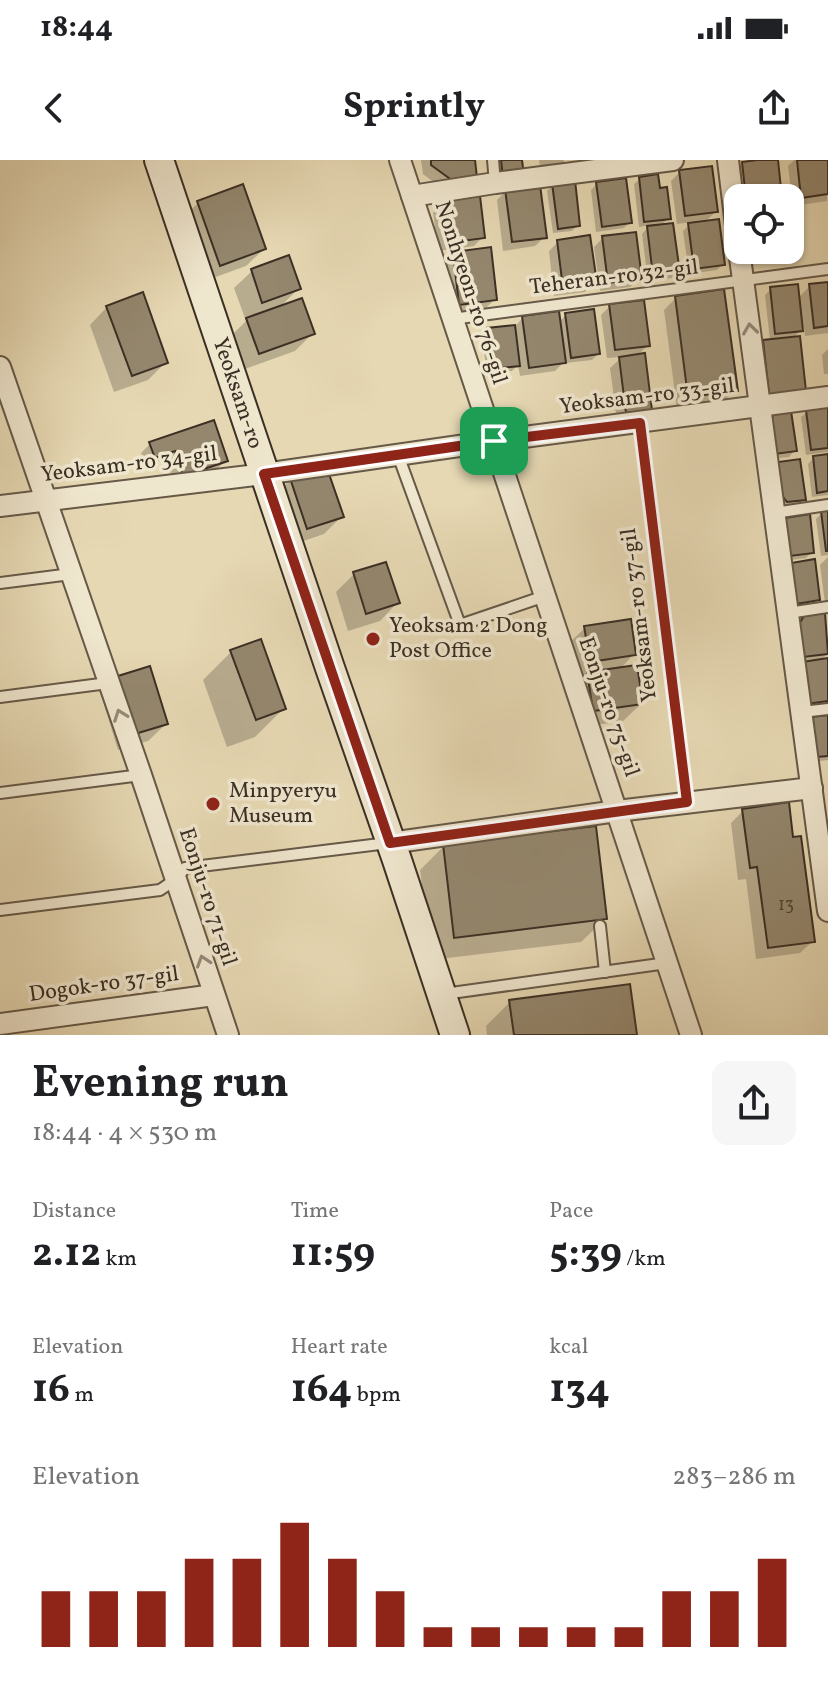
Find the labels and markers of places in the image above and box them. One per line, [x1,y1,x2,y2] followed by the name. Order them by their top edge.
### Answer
[460,407,528,475] pin
[389,611,547,667] place label: Yeoksam 2 Dong Post Office
[364,630,382,648] marker: Yeoksam 2 Dong Post Office
[229,776,337,832] place label: Minpyeryu Museum
[204,795,222,813] marker: Minpyeryu Museum

